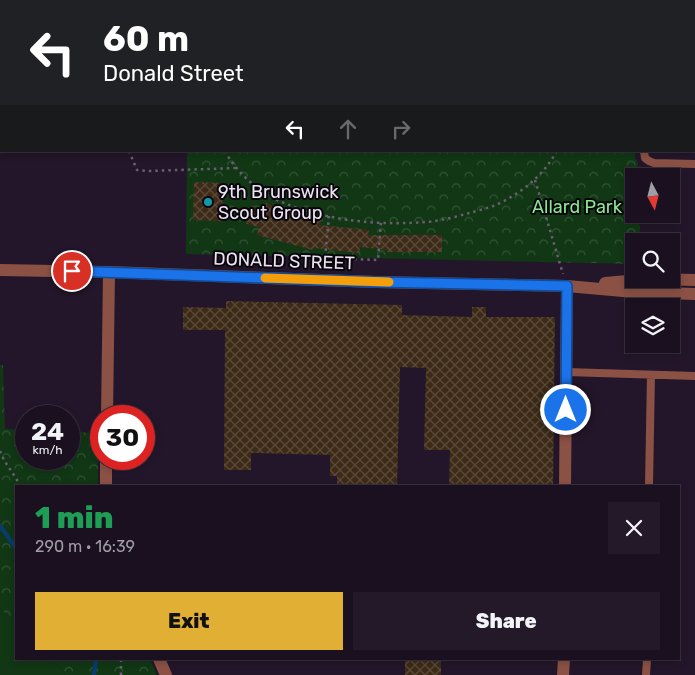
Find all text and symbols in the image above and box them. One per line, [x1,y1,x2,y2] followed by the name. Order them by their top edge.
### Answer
[103,18,189,60] text: 60 m
[20,20,85,85] icon: left
[103,60,244,87] text: Donald Street
[281,115,309,143] icon: left
[334,115,362,143] icon: ahead
[387,115,415,143] icon: right
[625,168,680,222] north arrow
[625,168,680,353] map controls
[218,181,339,224] place label: 9th Brunswick Scout Group
[202,196,214,208] marker: 9th Brunswick Scout Group
[532,196,623,218] park label: Allard Park
[625,233,680,288] button: search
[213,248,355,274] street label: DONALD STREET
[51,250,93,292] pin
[58,257,86,285] icon: arrive
[625,298,680,353] button: layers
[539,383,591,435] position arrow
[90,405,155,470] speed limit sign: 30
[31,417,64,446] text: 24
[33,443,62,457] text: km/h
[35,500,113,536] text: 1 min
[608,502,660,554] button: close
[35,537,135,556] text: 290 m · 16:39
[35,592,343,650] button: Exit
[353,592,660,650] button: Share

